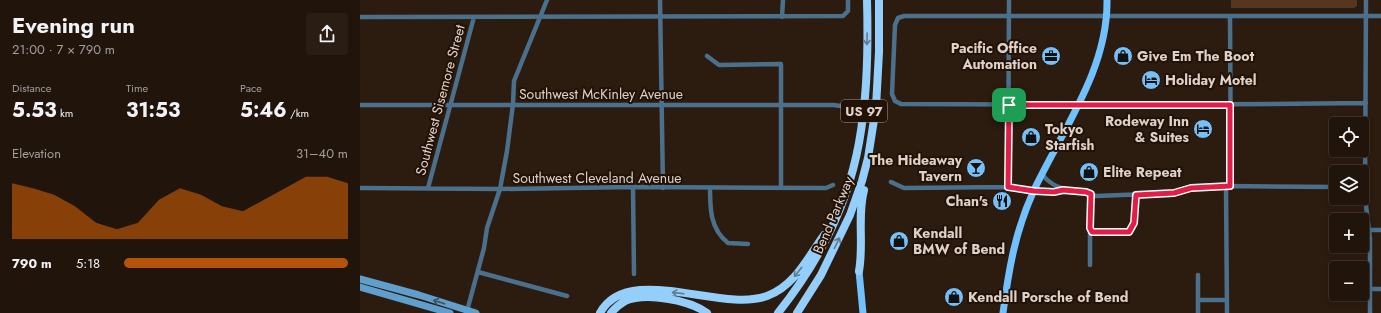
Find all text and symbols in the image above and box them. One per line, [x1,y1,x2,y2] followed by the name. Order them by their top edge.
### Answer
[12,9,135,41] text: Evening run
[306,13,348,55] button: share
[410,22,470,178] street label: Southwest Sisemore Street
[863,32,871,45] one-way arrow
[951,38,1037,74] place label: Pacific Office Automation
[12,40,115,59] text: 21:00 · 7 × 790 m
[1040,45,1062,67] office icon: Pacific Office Automation
[1112,45,1134,67] shop icon: Give Em The Boot
[1137,46,1255,66] place label: Give Em The Boot
[1140,69,1162,91] hotel icon: Holiday Motel
[1165,70,1257,90] place label: Holiday Motel
[12,80,51,96] text: Distance
[126,80,148,96] text: Time
[240,80,262,96] text: Pace
[519,84,683,104] street label: Southwest McKinley Avenue
[992,88,1026,122] pin
[998,94,1020,116] icon: arrive
[12,96,57,125] text: 5.53
[126,96,180,125] text: 31:53
[240,96,287,125] text: 5:46
[841,100,887,122] road number: US 97
[57,105,73,121] text: km
[287,105,309,121] text: /km
[1105,111,1190,147] place label: Rodeway Inn & Suites
[1329,117,1369,301] map controls
[1329,117,1369,157] button: locate
[1192,118,1214,140] hotel icon: Rodeway Inn & Suites
[1045,119,1095,155] place label: Tokyo Starfish
[1020,126,1042,148] shop icon: Tokyo Starfish
[12,144,61,163] text: Elevation
[296,144,348,163] text: 31–40 m
[870,150,963,186] place label: The Hideaway Tavern
[965,157,987,179] bar icon: The Hideaway Tavern
[1078,161,1100,183] shop icon: Elite Repeat
[1103,162,1182,182] place label: Elite Repeat
[1329,165,1369,205] button: layers
[512,168,682,188] street label: Southwest Cleveland Avenue
[808,173,859,257] street label: Bend Parkway
[991,190,1013,212] restaurant icon: Chan's
[946,191,989,211] place label: Chan's
[1329,213,1369,253] button: +
[913,223,1005,259] place label: Kendall BMW of Bend
[888,230,910,252] shop icon: Kendall BMW of Bend
[834,237,841,249] one-way arrow
[12,254,52,273] text: 790 m
[76,254,100,273] text: 5:18
[1329,261,1369,301] button: −
[793,267,802,278] one-way arrow
[943,286,965,308] shop icon: Kendall Porsche of Bend
[968,287,1128,307] place label: Kendall Porsche of Bend
[672,289,685,297] one-way arrow
[434,297,446,305] one-way arrow

